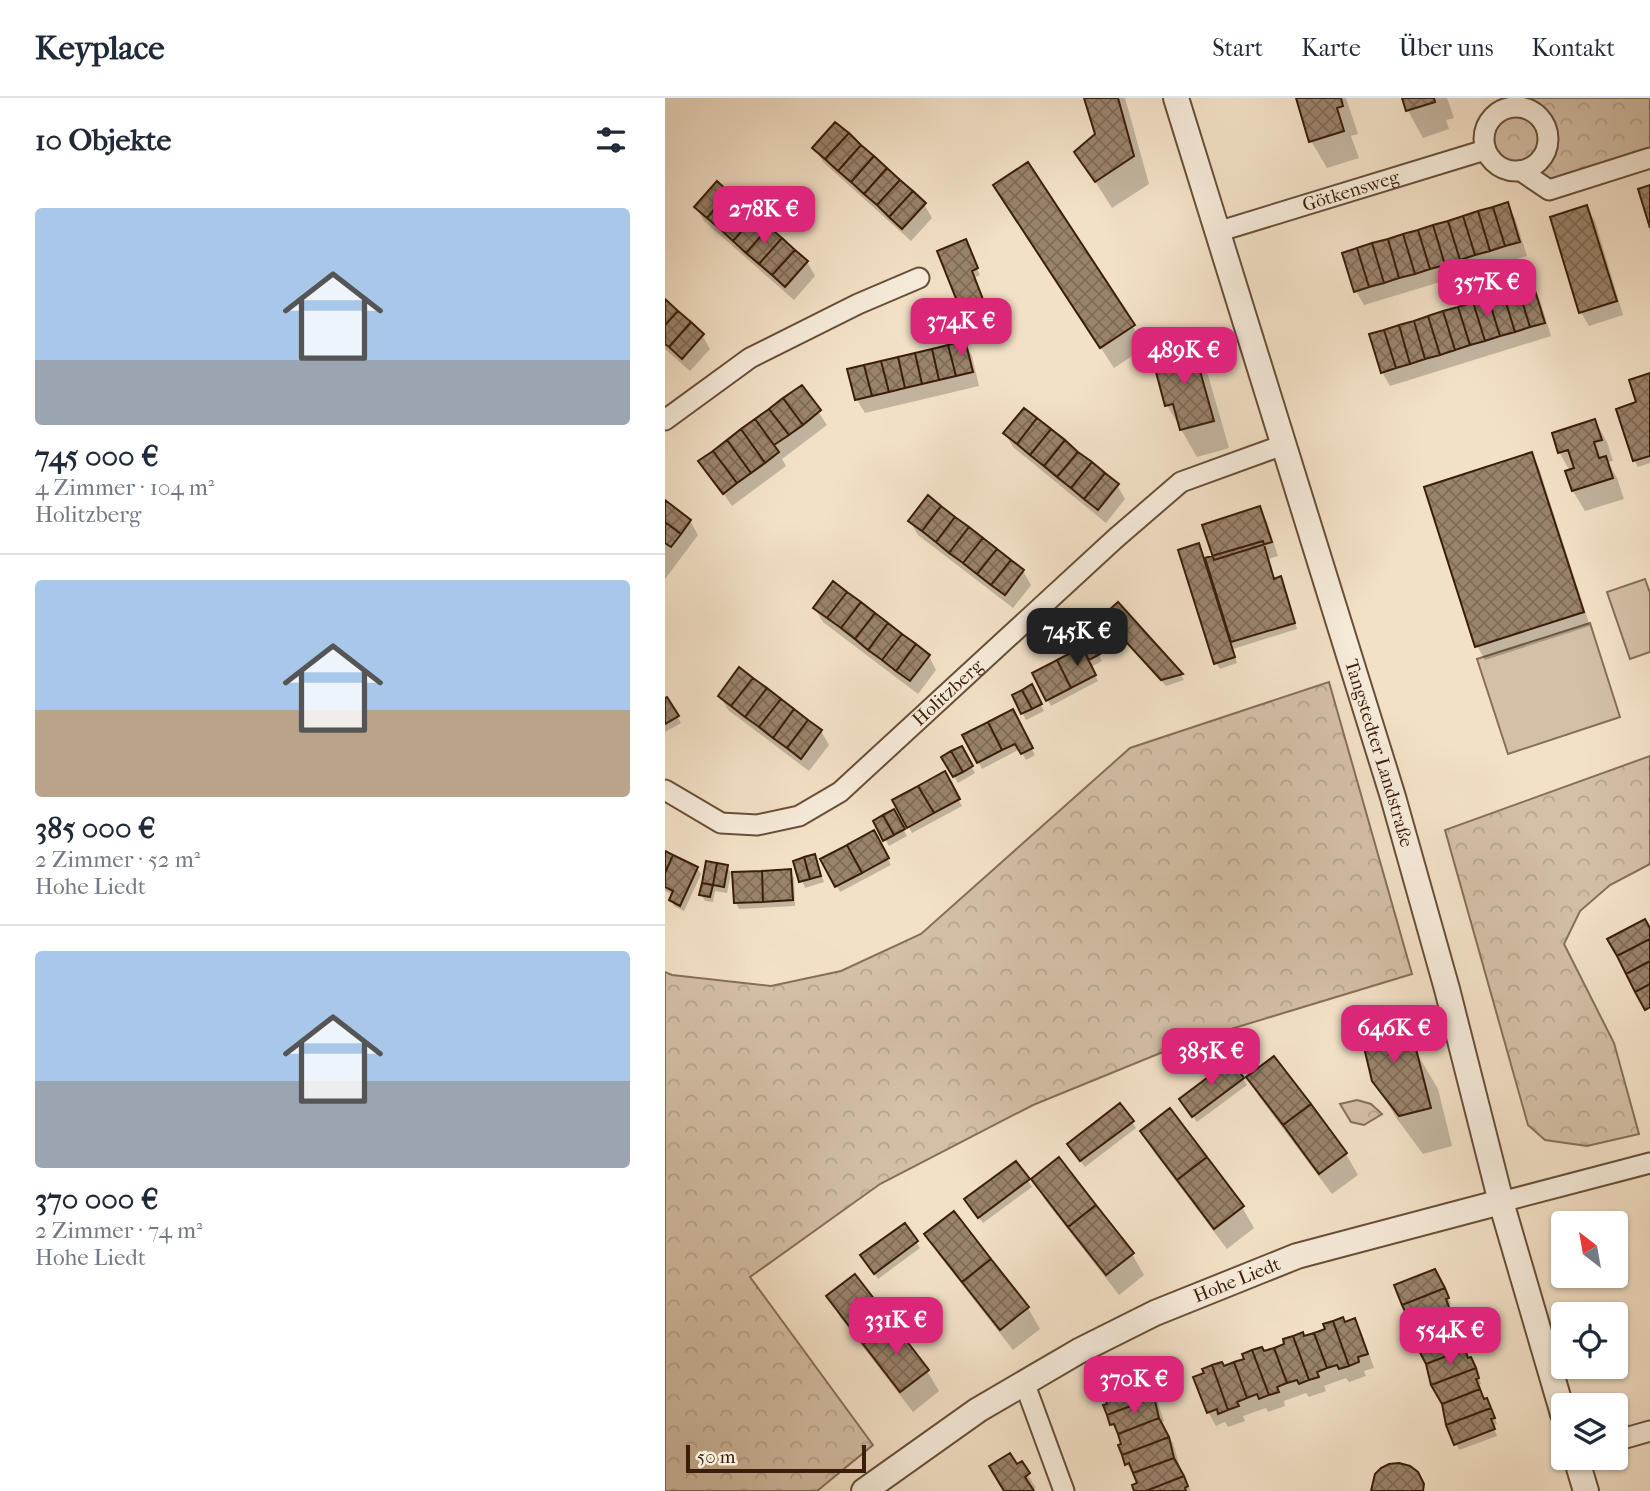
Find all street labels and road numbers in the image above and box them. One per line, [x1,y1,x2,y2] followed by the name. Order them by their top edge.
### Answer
[1300,166,1403,216] street label: Götkensweg
[908,654,988,731] street label: Holitzberg
[1340,657,1418,850] street label: Tangstedter Landstraße
[1190,1253,1284,1307] street label: Hohe Liedt

